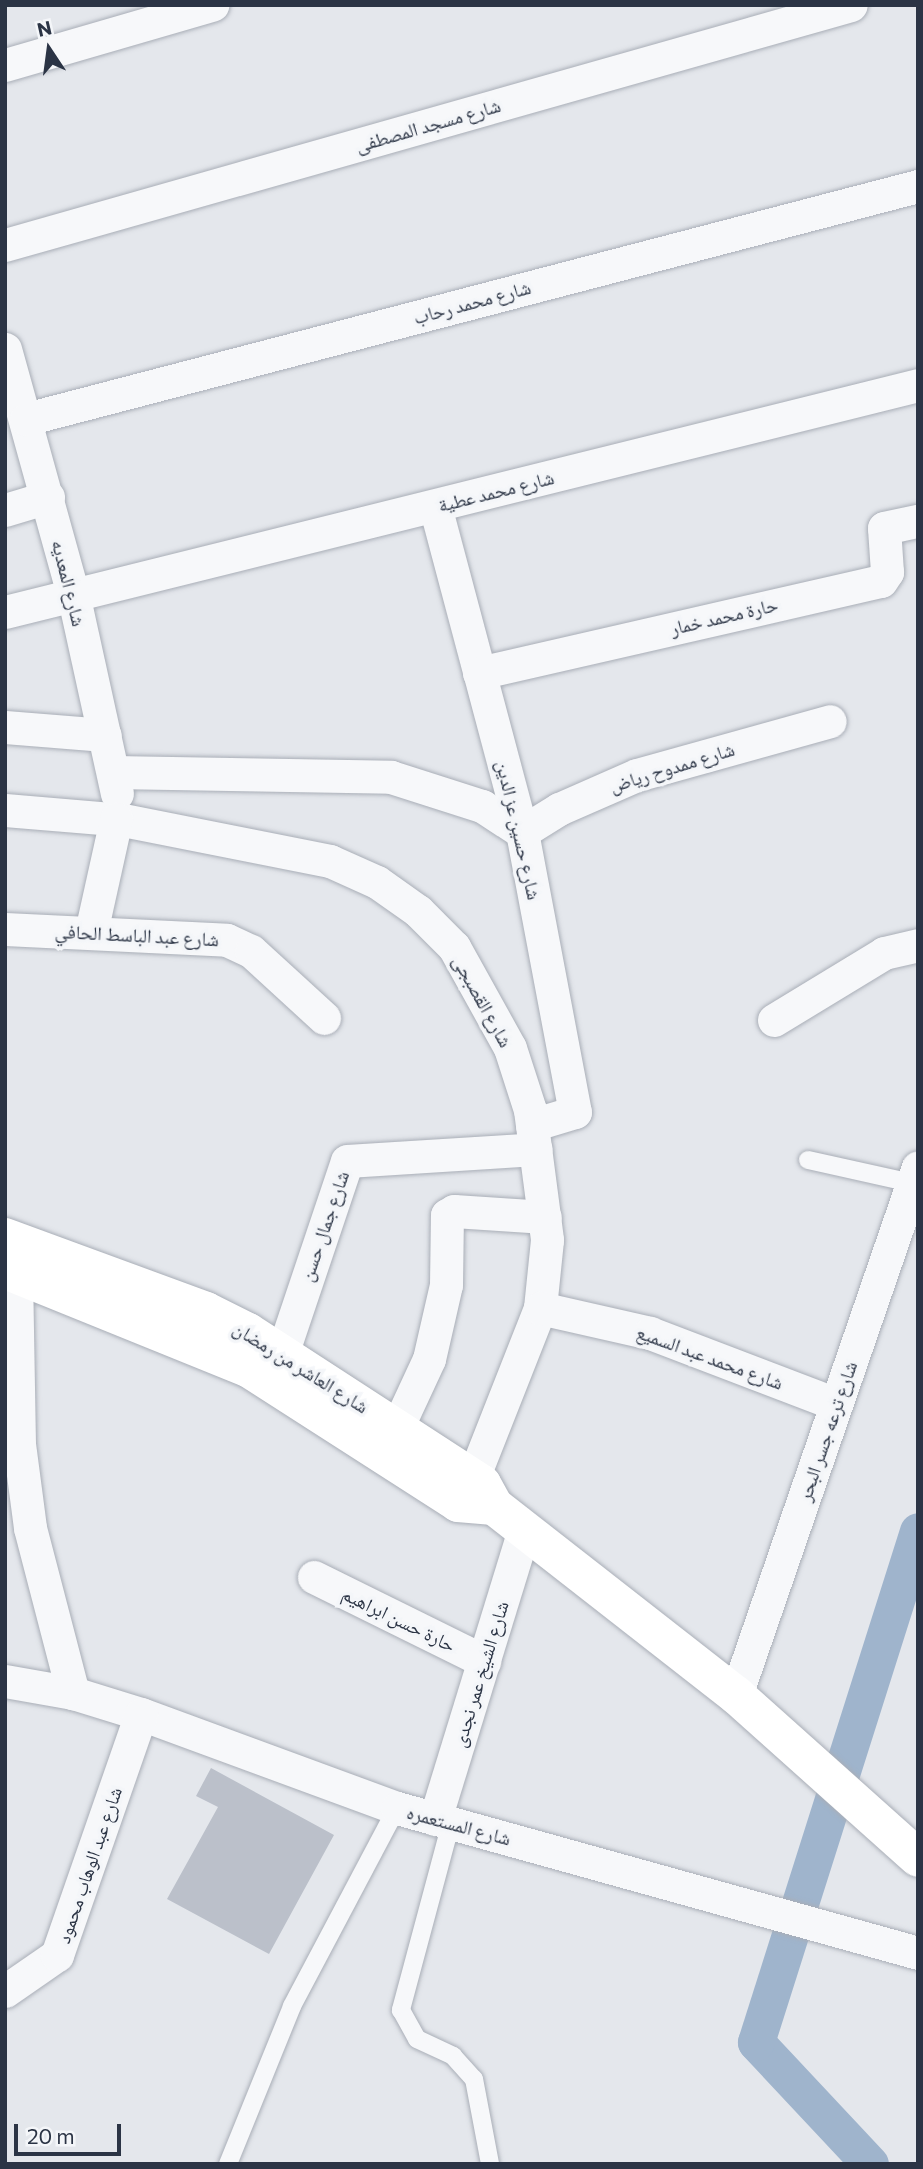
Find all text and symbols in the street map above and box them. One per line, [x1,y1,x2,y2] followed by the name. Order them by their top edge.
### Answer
[14,14,84,84] north arrow
[35,15,54,41] text: N
[353,93,503,157] street label: شارع مسجد المصطفى
[411,275,533,329] street label: شارع محمد رحاب
[436,466,556,516] street label: شارع محمد عطية
[47,537,91,629] street label: شارع المعديه
[668,593,780,639] street label: حارة محمد خمار
[607,737,737,797] street label: شارع ممدوح رياض
[492,758,546,902] street label: شارع حسين عز الدين
[54,919,220,951] street label: شارع عبد الباسط الحافي
[448,951,518,1051] street label: شارع القصبجى
[294,1168,354,1284] street label: شارع جمال حسن
[229,1316,373,1418] street label: شارع العاشر من رمضان
[634,1320,786,1394] street label: شارع محمد عبد السميع
[792,1358,862,1504] street label: شارع ترعه جسر البحر
[338,1582,460,1656] street label: حارة حسن ابراهيم
[447,1598,513,1750] street label: شارع الشيخ عمر نجدى
[52,1784,126,1946] street label: شارع عبد الوهاب محمود
[405,1800,513,1850] street label: شارع المستعمره
[18,2110,124,2154] scale bar
[27,2123,75,2148] text: 20 m

